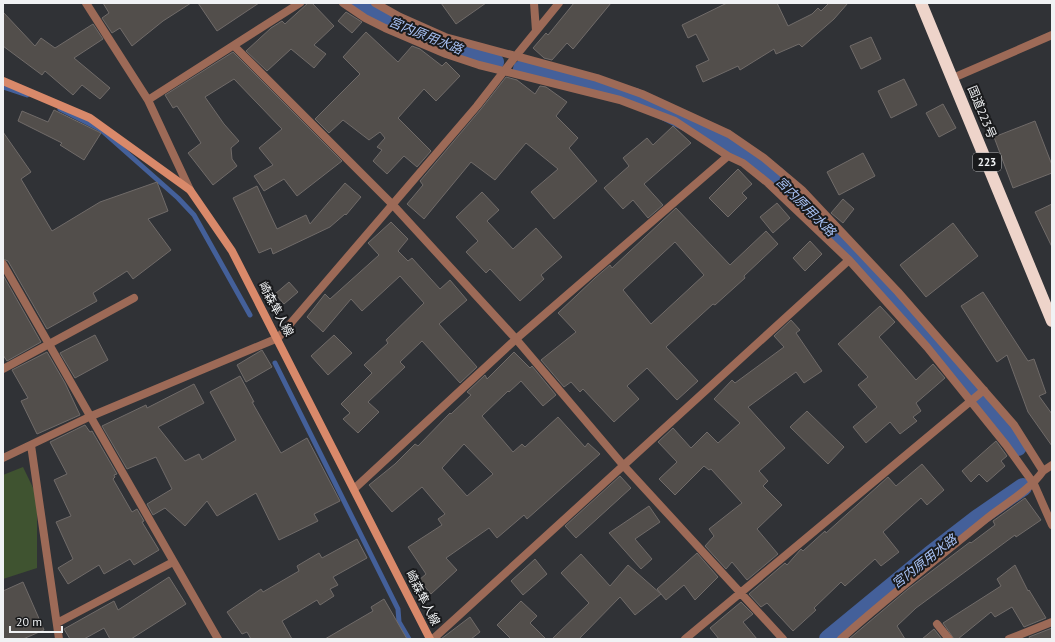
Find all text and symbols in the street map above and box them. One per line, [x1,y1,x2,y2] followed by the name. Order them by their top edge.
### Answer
[386,13,466,58] water label: 宮内原用水路
[965,83,1000,140] street label: 国道223号
[973,153,1001,171] road number: 223
[772,173,840,241] water label: 宮内原用水路
[256,279,297,339] street label: 崎森隼人線
[888,530,961,592] water label: 宮内原用水路
[403,568,444,628] street label: 崎森隼人線
[10,608,62,634] scale bar
[16,614,42,629] text: 20 m

